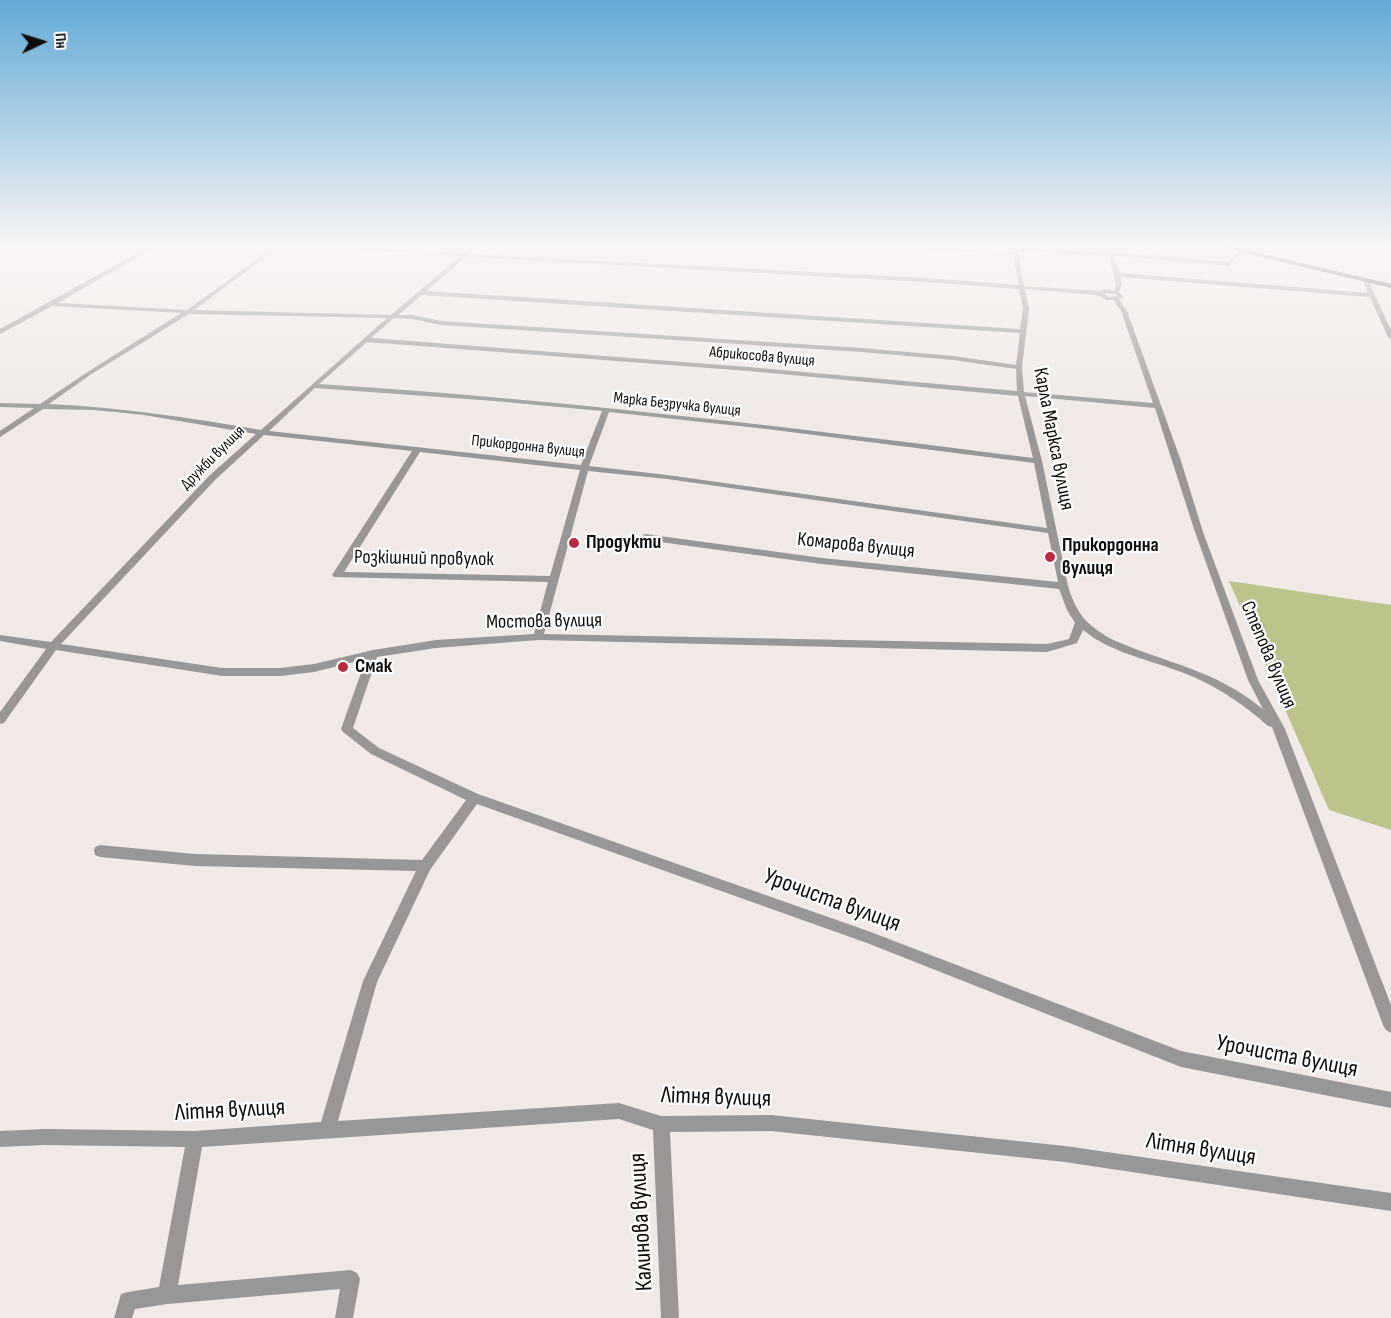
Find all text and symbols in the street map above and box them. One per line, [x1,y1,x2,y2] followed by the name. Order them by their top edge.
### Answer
[12,12,72,72] north arrow
[50,32,70,49] text: Пн
[709,343,815,371] street label: Абрикосова вулиця
[1027,366,1079,512] street label: Карла Маркса вулиця
[612,389,742,421] street label: Марка Безручка вулиця
[177,422,249,494] street label: Дружби вулиця
[470,431,586,463] street label: Прикордонна вулиця
[796,528,916,564] street label: Комарова вулиця
[586,531,661,555] place label: Продукти
[1062,534,1159,581] place label: Прикордонна вулиця
[567,536,581,550] marker: Продукти
[354,546,494,572] street label: Розкішний провулок
[1043,550,1057,564] marker: Прикордонна вулиця
[1235,598,1301,712] street label: Степова вулиця
[486,609,602,635] street label: Мостова вулиця
[355,655,392,679] place label: Смак
[336,660,350,674] marker: Смак
[760,863,904,939] street label: Урочиста вулиця
[1214,1029,1360,1085] street label: Урочиста вулиця
[660,1082,772,1114] street label: Літня вулиця
[174,1094,286,1128] street label: Літня вулиця
[1144,1127,1258,1173] street label: Літня вулиця
[624,1152,660,1292] street label: Калинова вулиця

